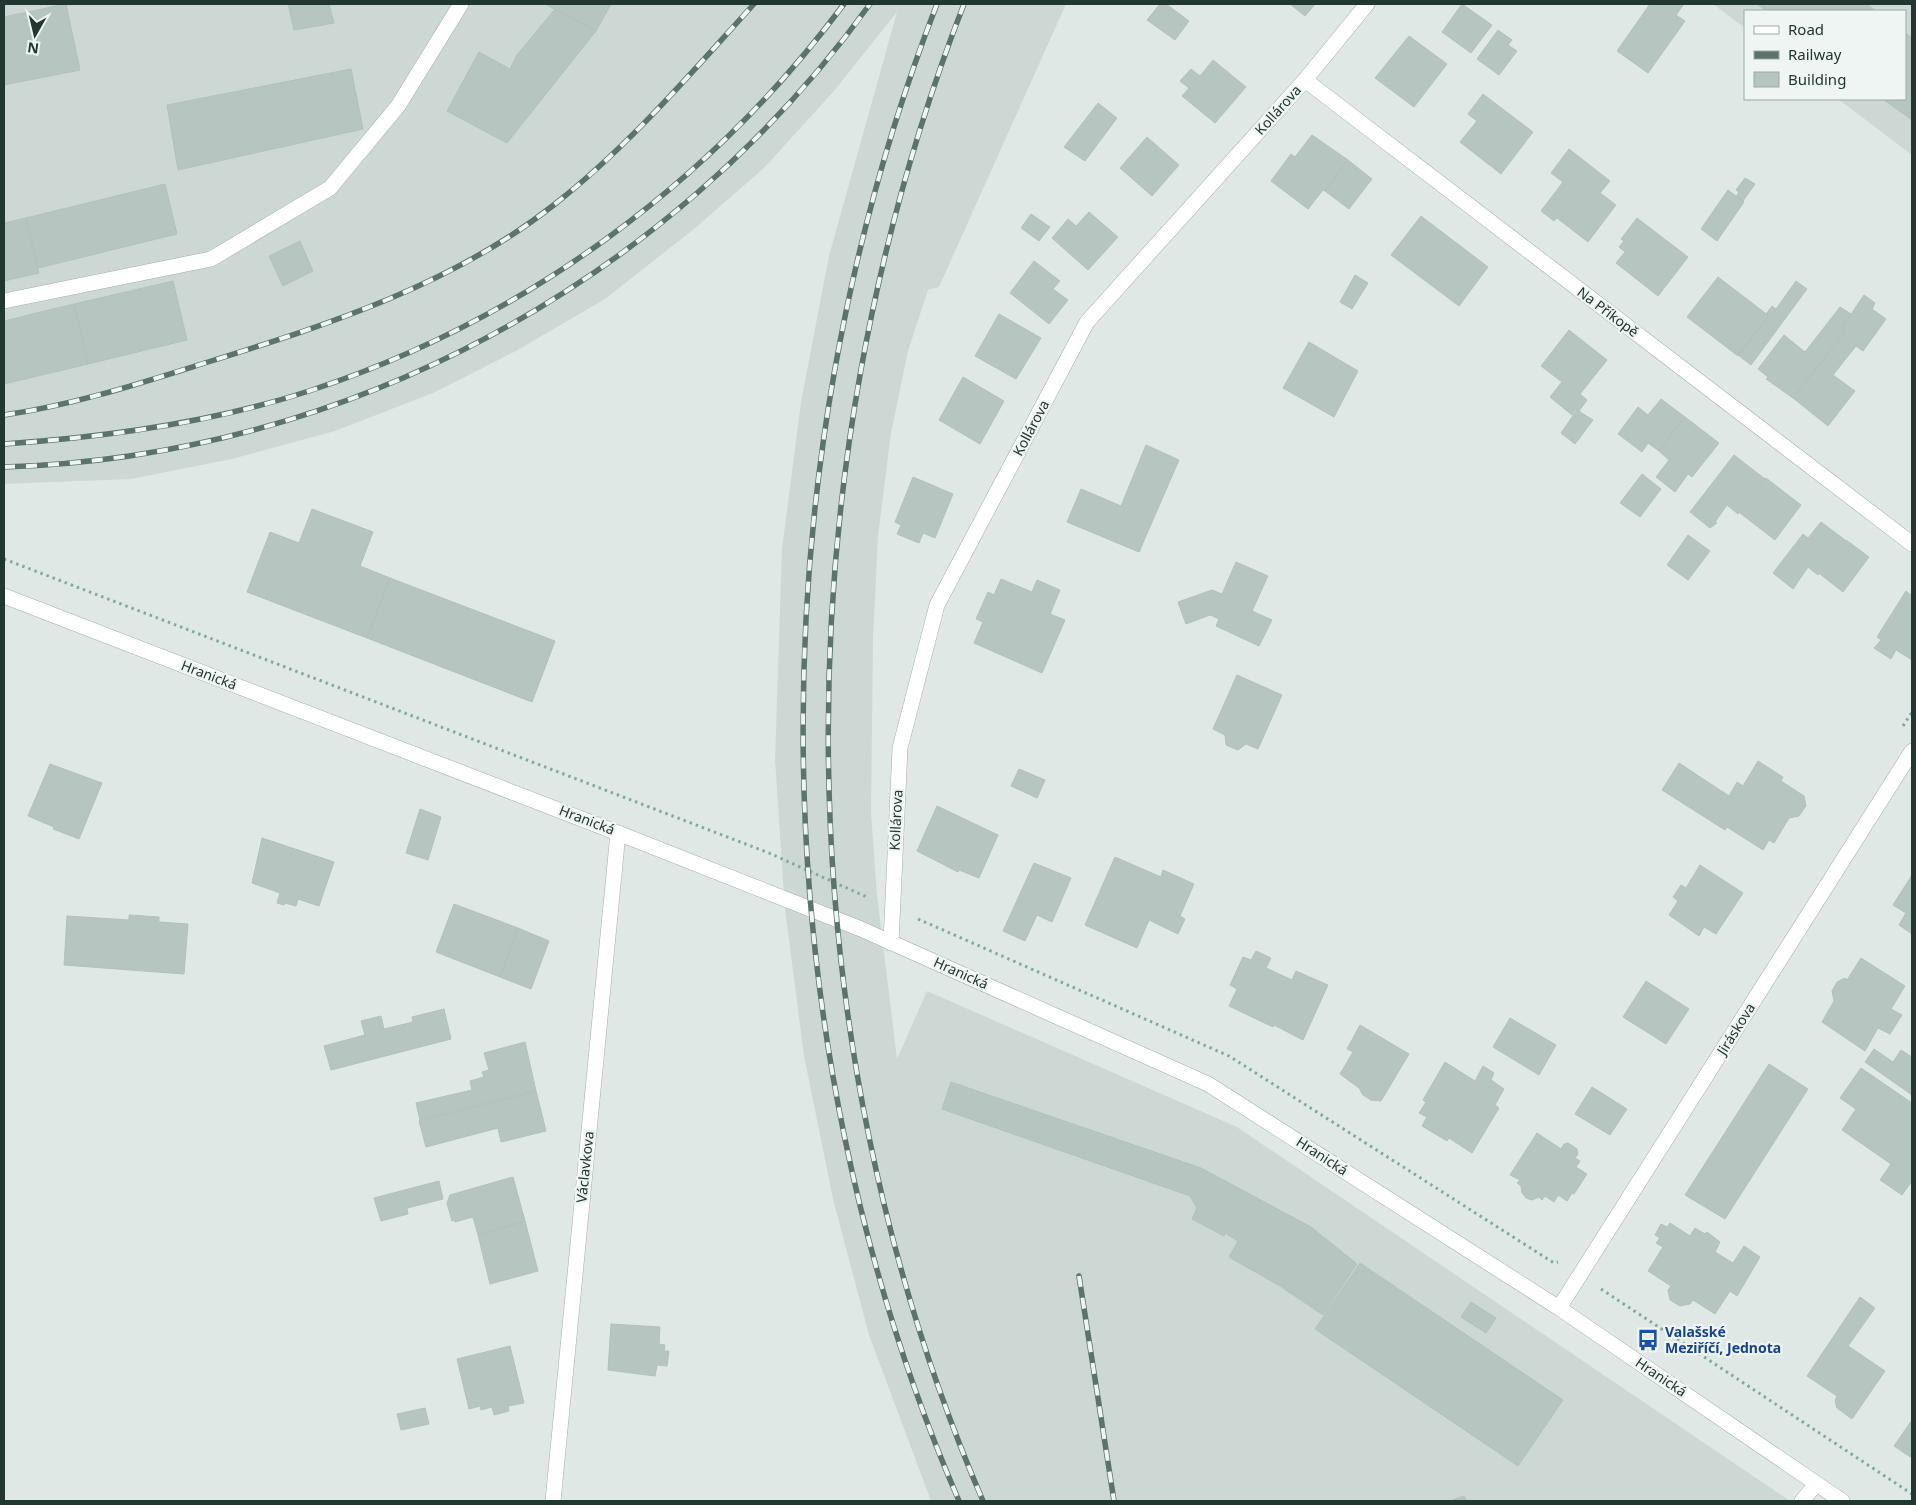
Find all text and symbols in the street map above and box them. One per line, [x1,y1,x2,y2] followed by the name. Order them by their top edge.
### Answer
[10,10,60,60] north arrow
[1744,10,1906,100] legend
[1788,19,1824,39] text: Road
[26,38,40,59] text: N
[1788,44,1842,64] text: Railway
[1788,69,1846,89] text: Building
[1250,81,1305,139] street label: Kollárova
[1574,282,1643,341] street label: Na Příkopě
[1008,396,1053,459] street label: Kollárova
[179,655,240,694] street label: Hranická
[884,789,907,851] street label: Kollárova
[557,800,618,839] street label: Hranická
[931,952,992,993] street label: Hranická
[1711,999,1759,1060] street label: Jiráskova
[571,1130,598,1204] street label: Václavkova
[1293,1132,1352,1179] street label: Hranická
[1665,1322,1781,1357] place label: Valašské Meziříčí, Jednota
[1635,1327,1661,1353] bus stop icon: Valašské Meziříčí, Jednota
[1632,1352,1691,1401] street label: Hranická

